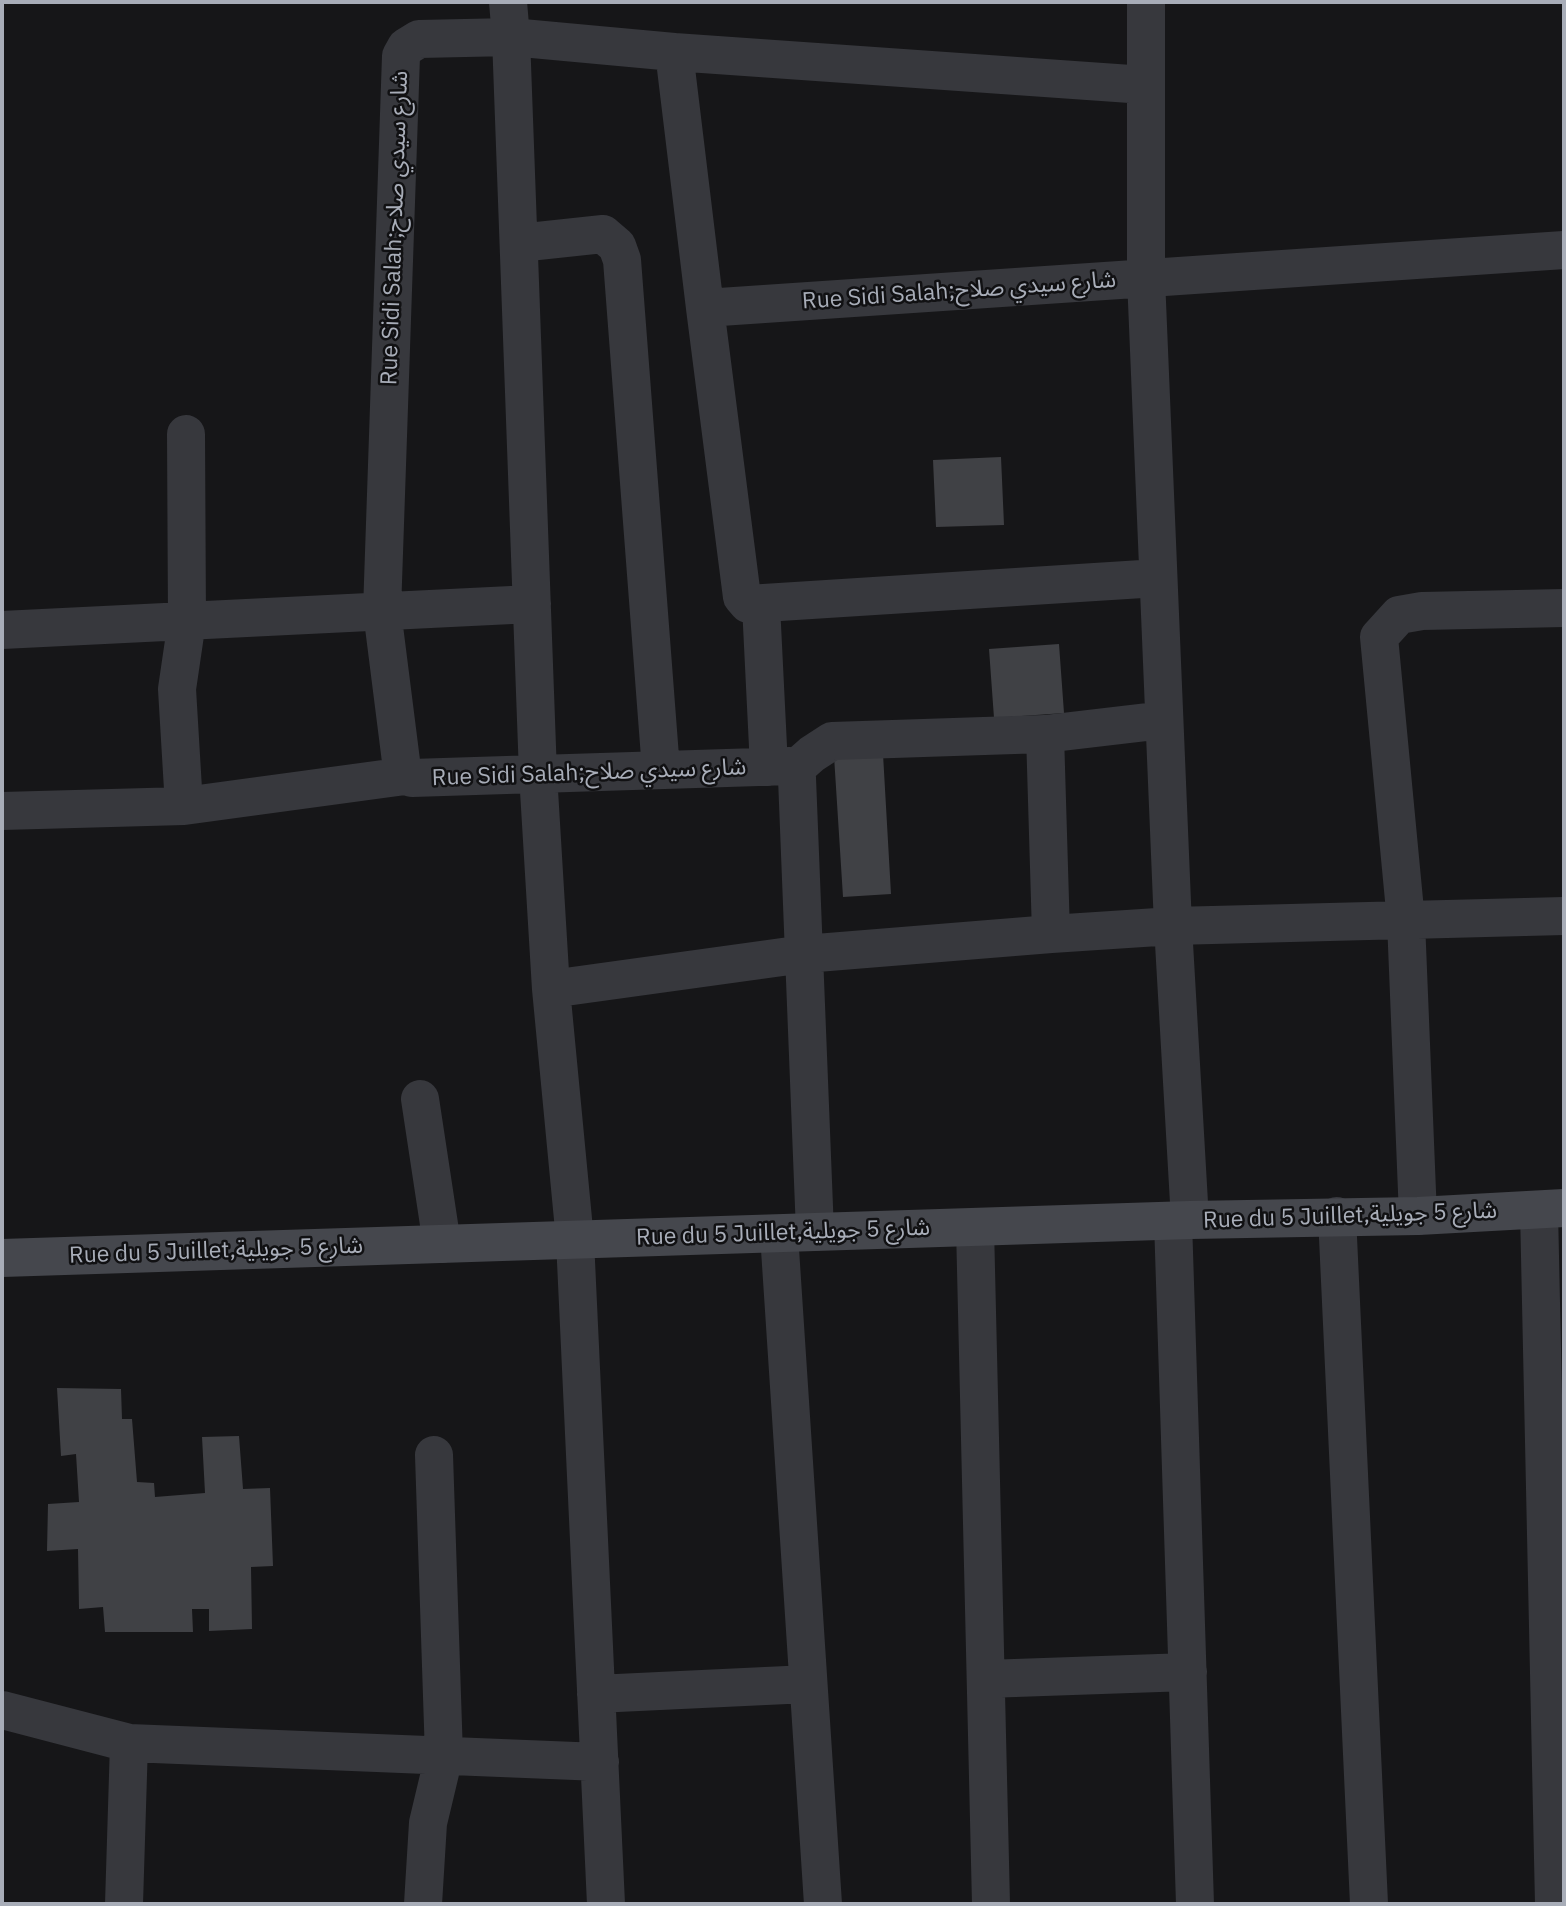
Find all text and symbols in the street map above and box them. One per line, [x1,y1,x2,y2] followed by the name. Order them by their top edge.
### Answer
[376,70,414,386] street label: Rue Sidi Salah;شارع سيدي صلاح
[801,266,1117,316] street label: Rue Sidi Salah;شارع سيدي صلاح
[431,754,747,792] street label: Rue Sidi Salah;شارع سيدي صلاح
[1203,1197,1497,1235] street label: Rue du 5 Juillet,شارع 5 جويلية
[636,1214,930,1252] street label: Rue du 5 Juillet,شارع 5 جويلية
[69,1232,363,1270] street label: Rue du 5 Juillet,شارع 5 جويلية

